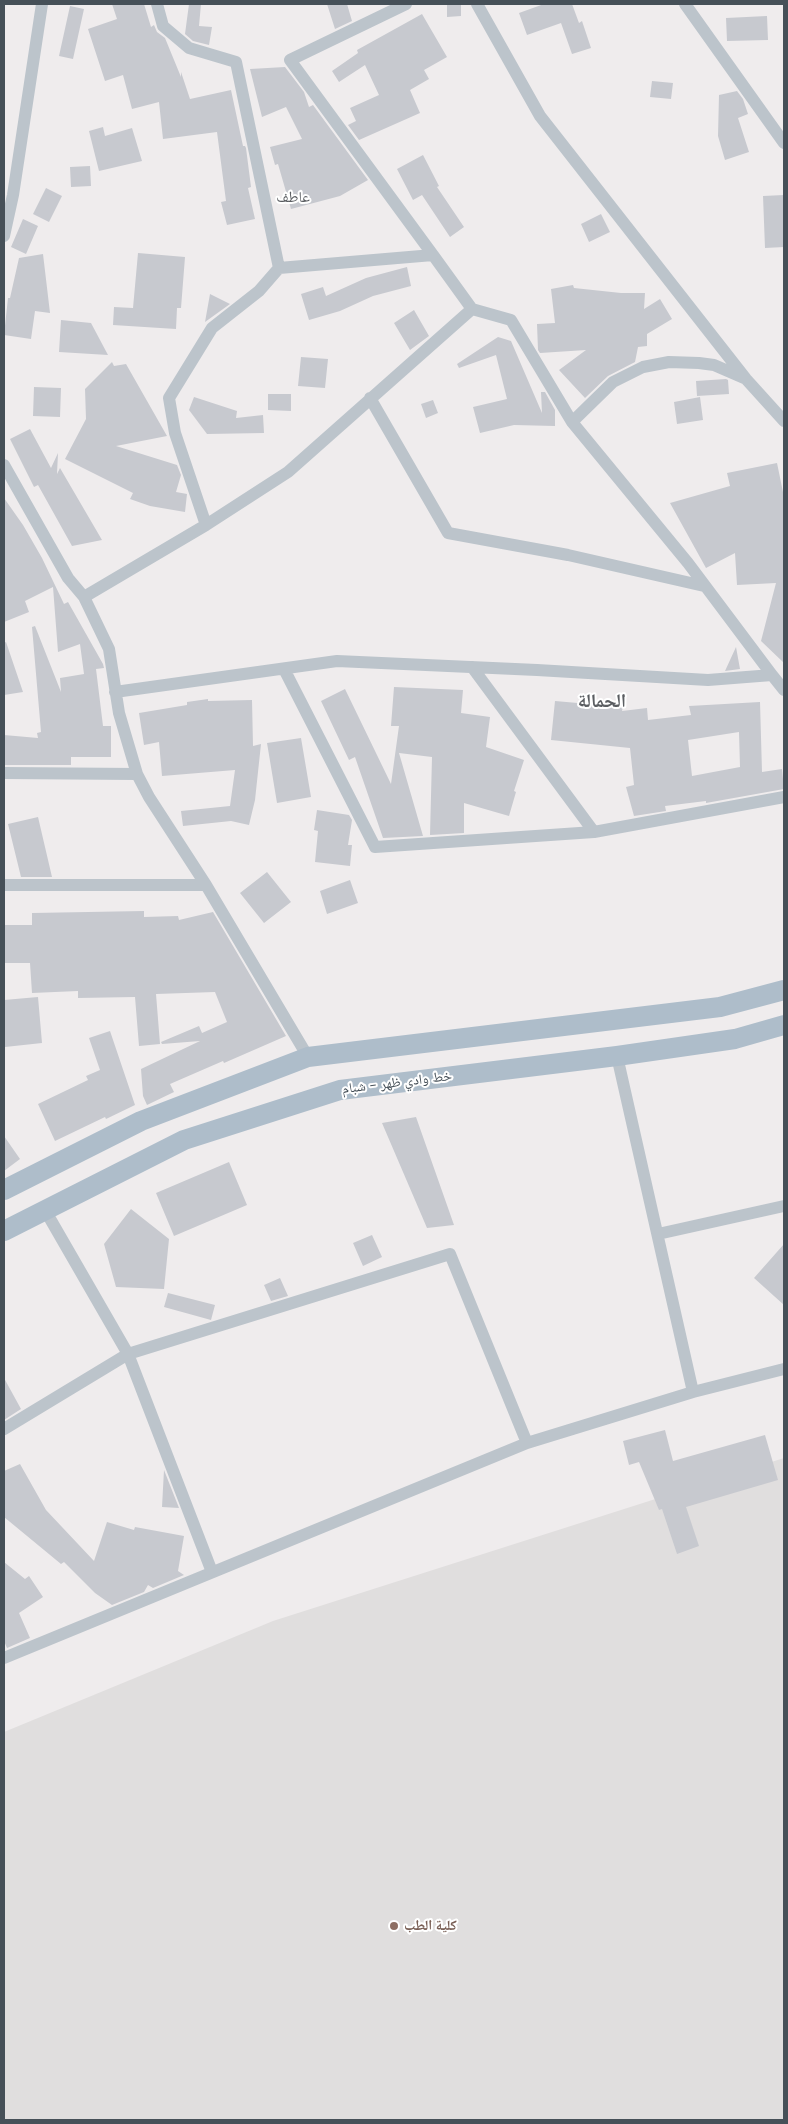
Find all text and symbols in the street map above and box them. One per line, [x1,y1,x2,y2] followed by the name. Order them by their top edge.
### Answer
[276,189,310,207] district label: عاطف
[578,691,626,713] district label: الحمالة
[341,1068,453,1098] street label: خط وادي ظهر - شبام
[404,1918,457,1934] place label: كلية الطب
[388,1920,400,1932] marker: كلية الطب

